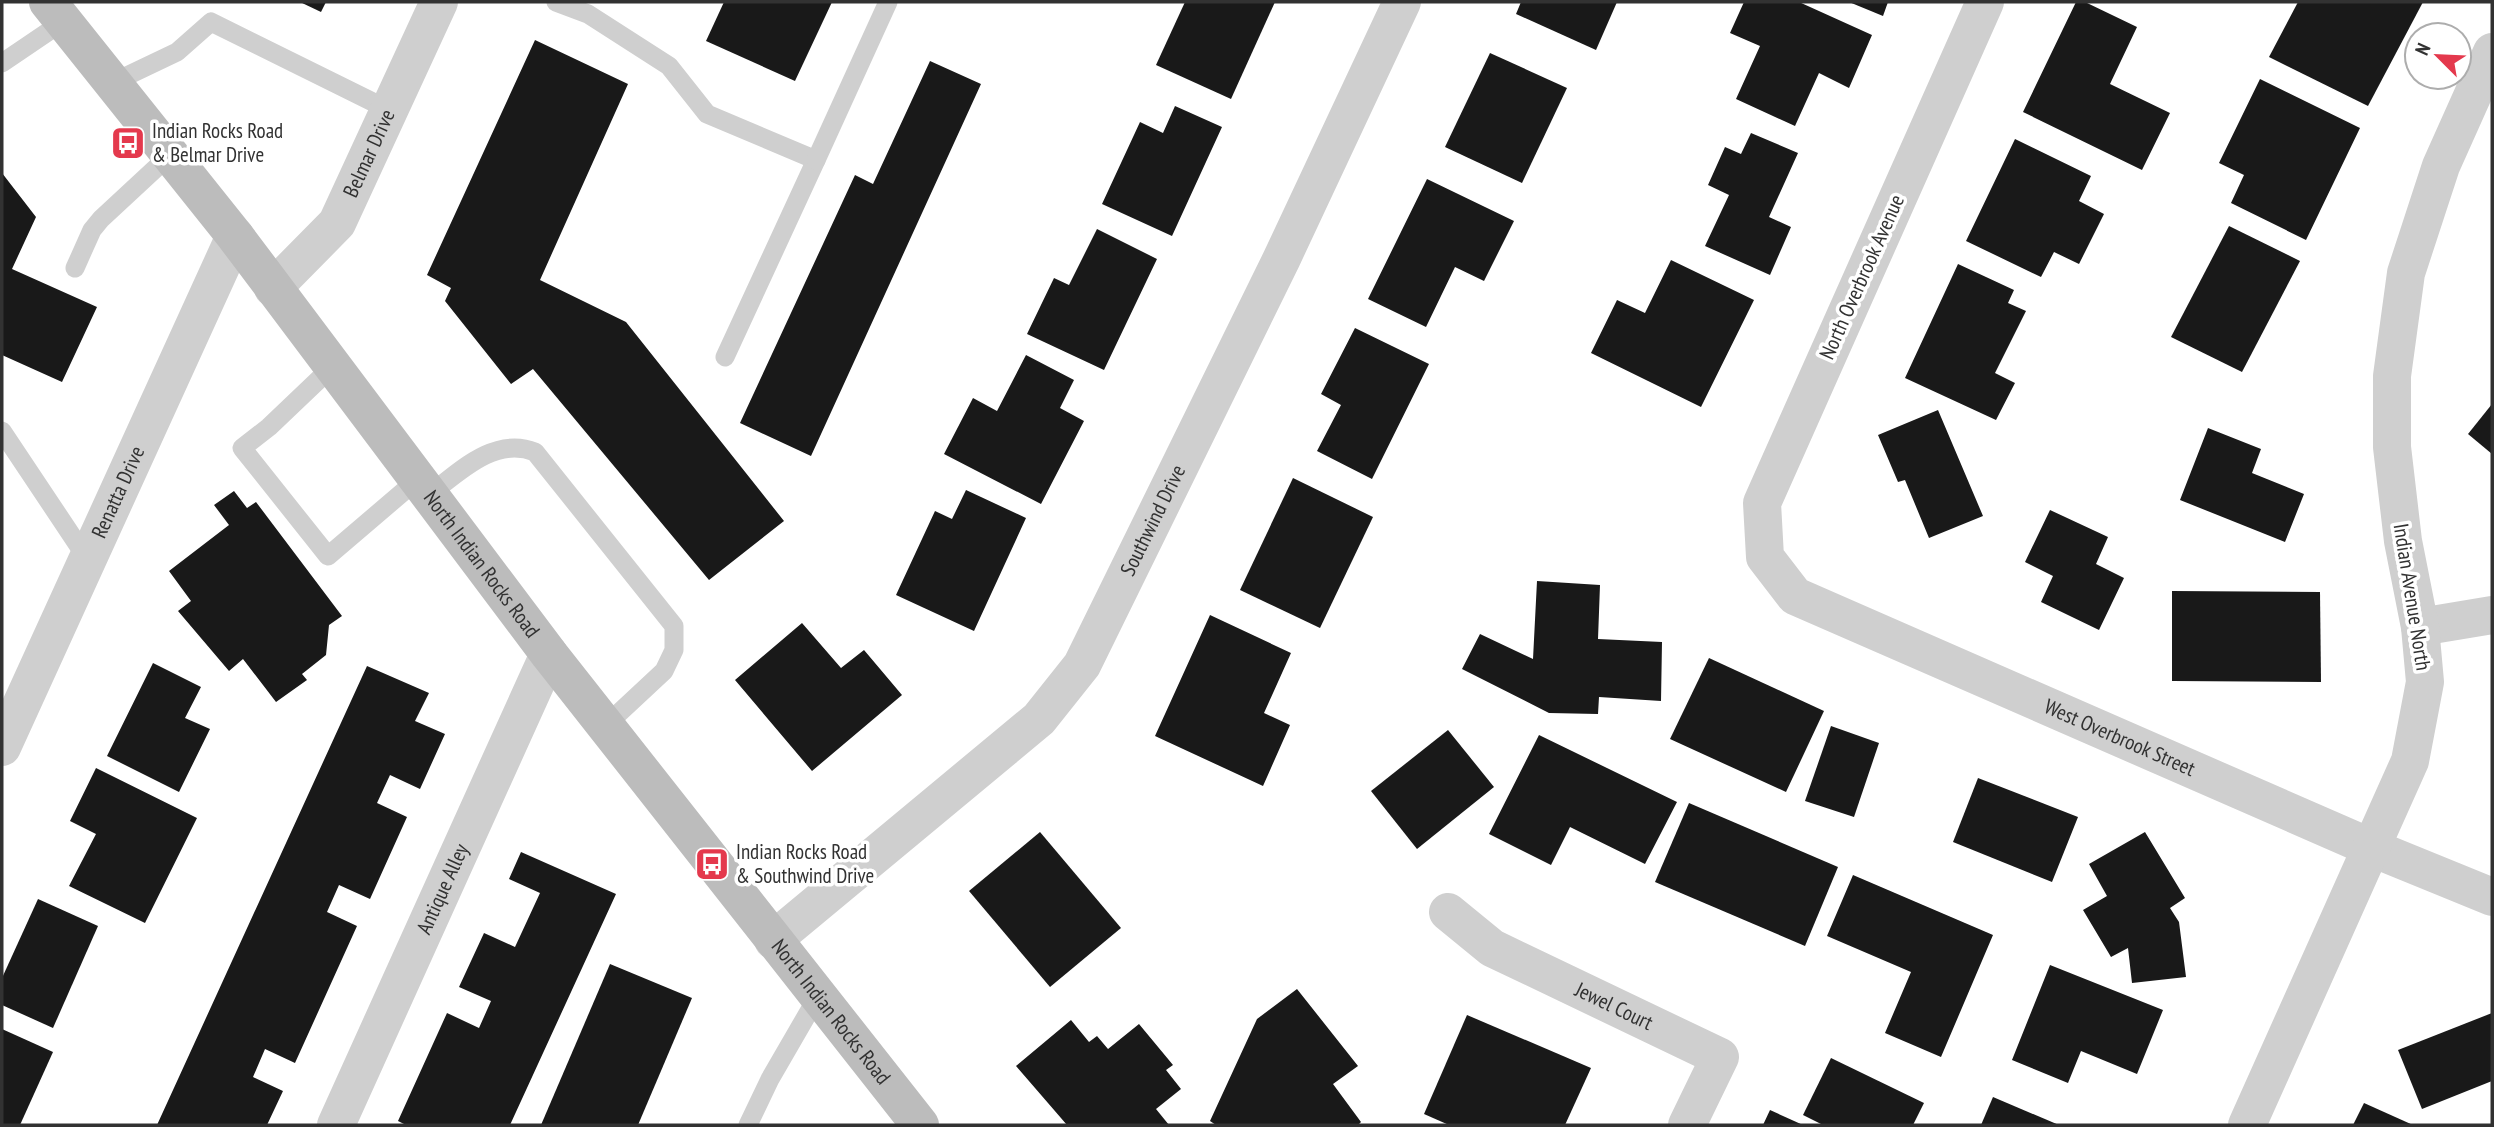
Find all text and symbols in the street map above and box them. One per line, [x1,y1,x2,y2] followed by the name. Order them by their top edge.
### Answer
[2403,21,2473,91] north arrow
[2409,40,2436,59] text: N
[337,105,401,201] street label: Belmar Drive
[152,117,283,168] place label: Indian Rocks Road & Belmar Drive
[109,124,147,162] bus stop icon: Indian Rocks Road & Belmar Drive
[1813,190,1910,363] street label: North Overbrook Avenue
[85,442,150,542] street label: Renatta Drive
[1114,460,1191,580] street label: Southwind Drive
[418,485,546,643] street label: North Indian Rocks Road
[2388,521,2437,672] street label: Indian Avenue North
[2040,693,2200,782] street label: West Overbrook Street
[736,838,874,889] place label: Indian Rocks Road & Southwind Drive
[410,839,474,938] street label: Antique Alley
[693,845,731,883] bus stop icon: Indian Rocks Road & Southwind Drive
[766,934,897,1090] street label: North Indian Rocks Road
[1570,975,1658,1036] street label: Jewel Court

